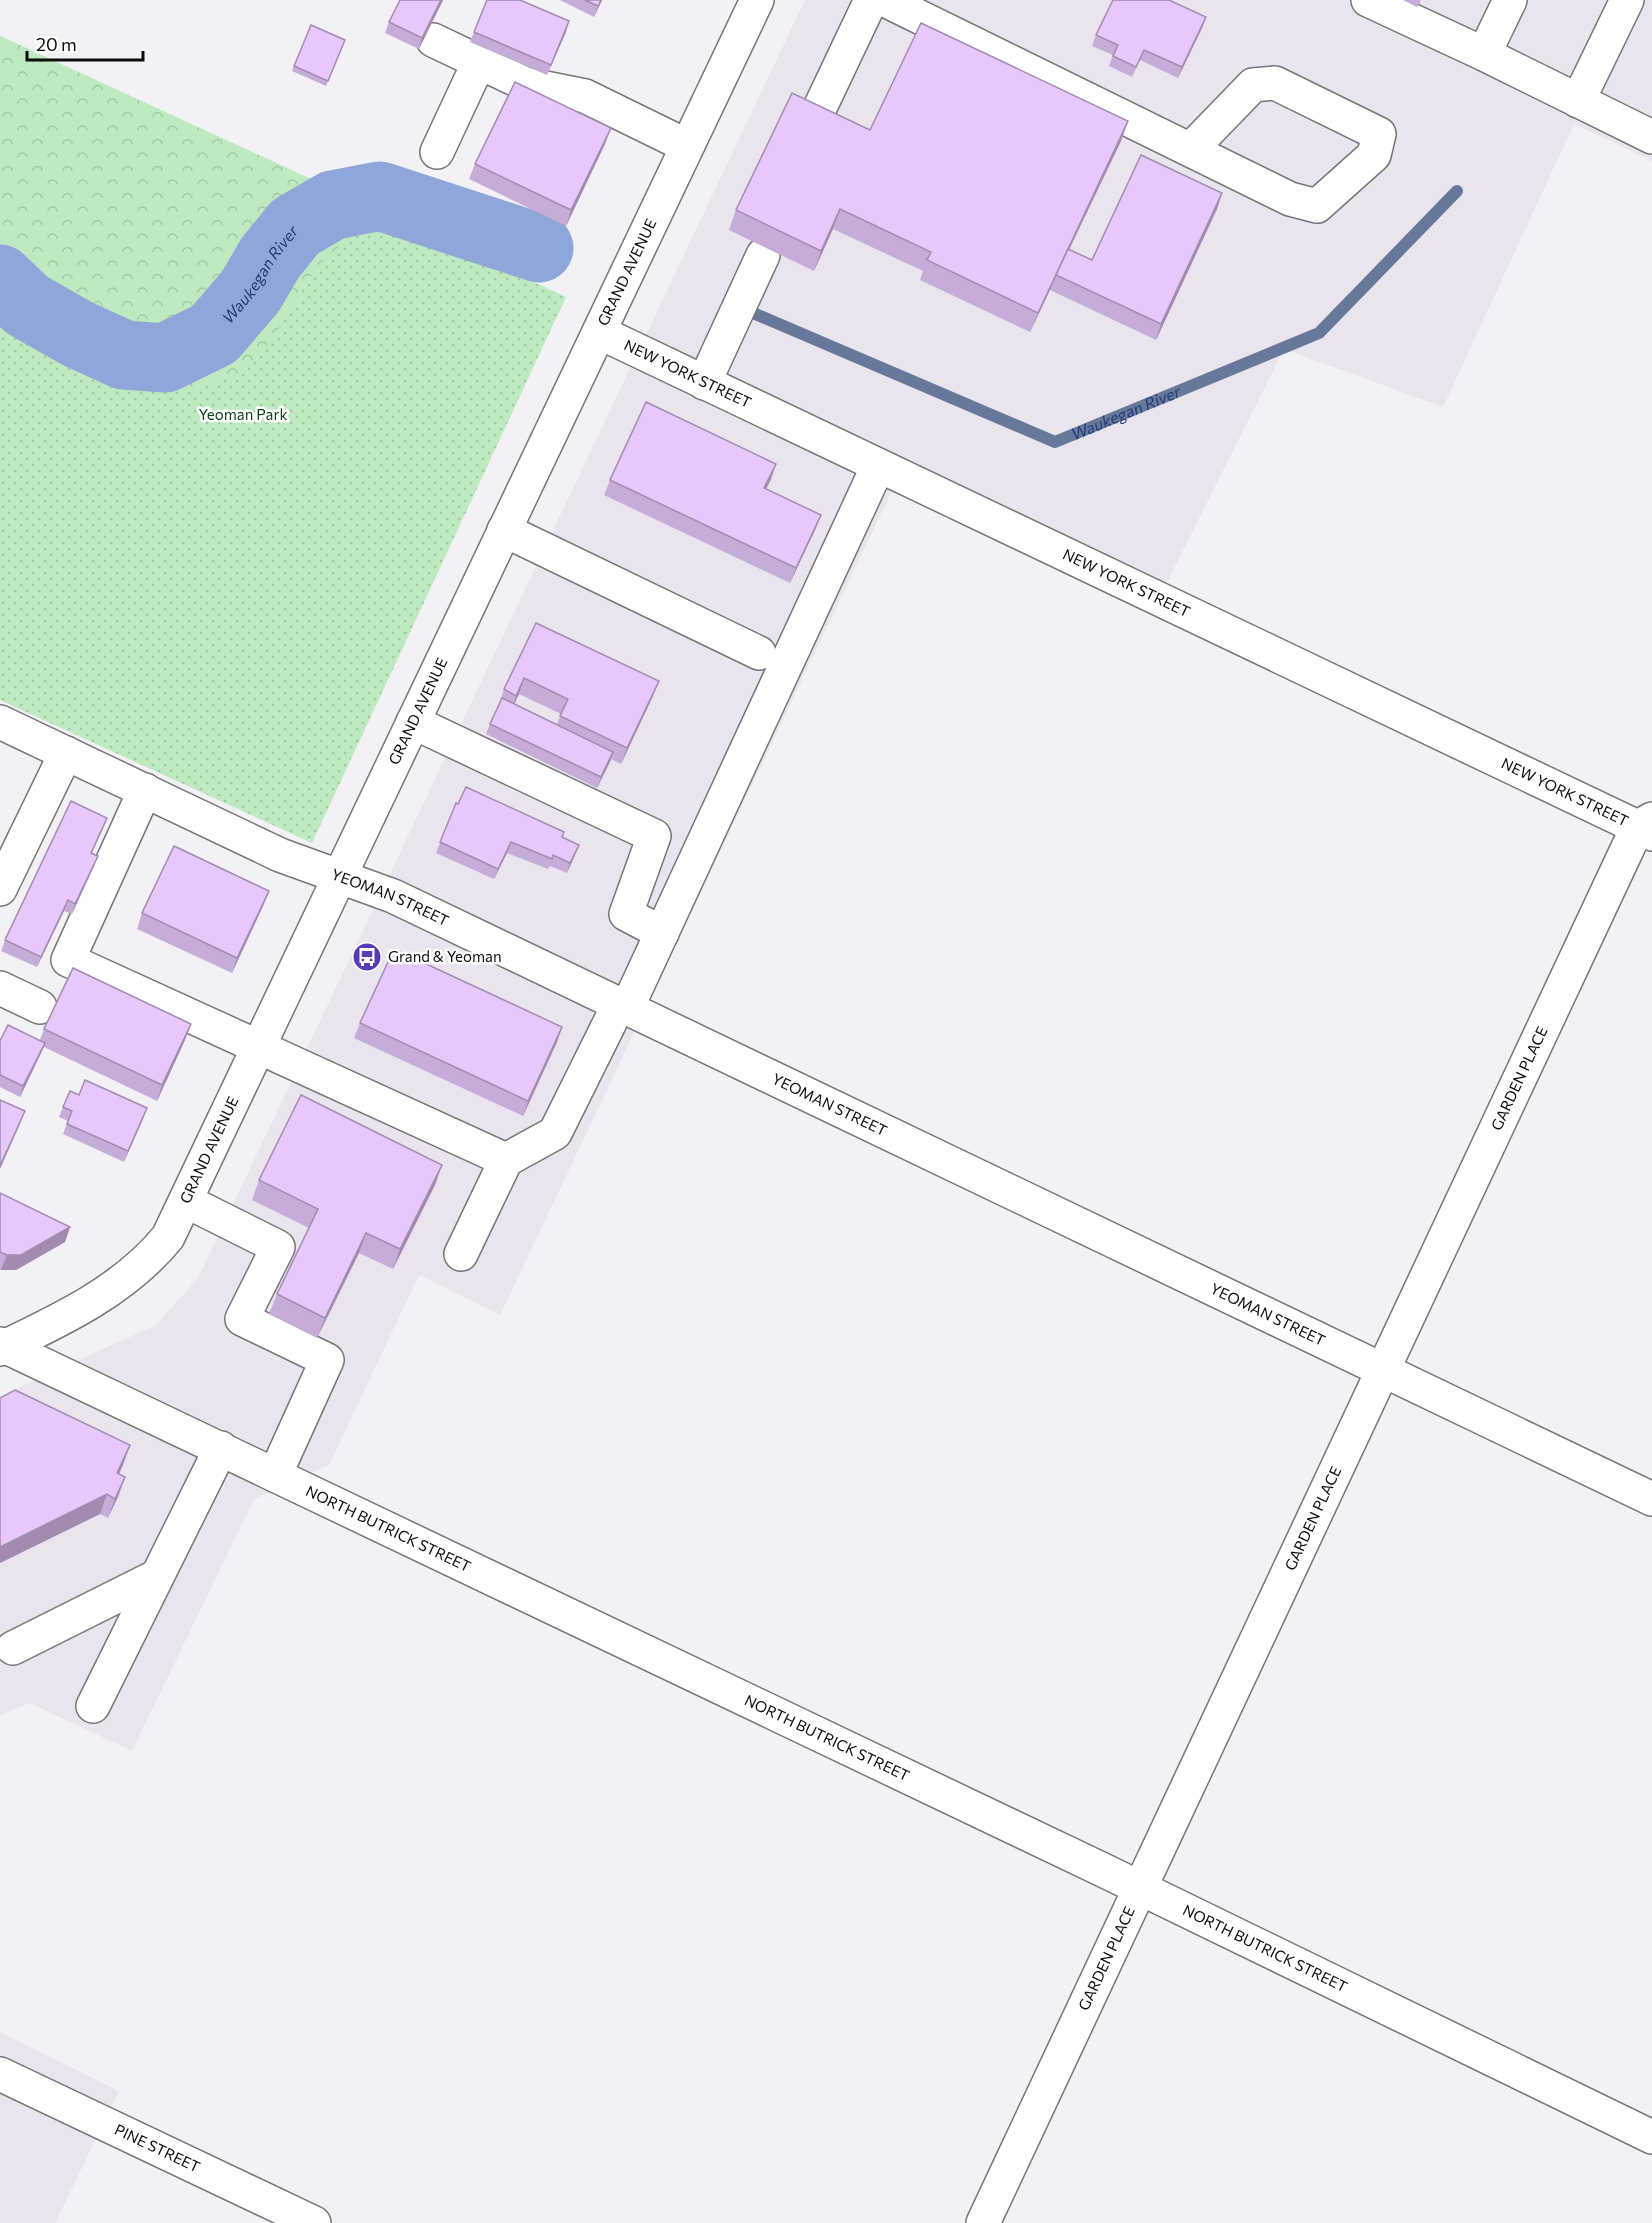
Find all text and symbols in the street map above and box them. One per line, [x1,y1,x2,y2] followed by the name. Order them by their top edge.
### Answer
[27,24,142,62] scale bar
[36,33,77,55] text: 20 m
[593,216,660,328] street label: GRAND AVENUE
[218,221,302,327] water label: Waukegan River
[621,335,755,411] street label: NEW YORK STREET
[1068,381,1184,443] water label: Waukegan River
[198,405,288,423] park label: Yeoman Park
[1060,544,1193,621] street label: NEW YORK STREET
[384,654,451,767] street label: GRAND AVENUE
[1499,754,1632,830] street label: NEW YORK STREET
[329,864,452,929] street label: YEOMAN STREET
[351,941,383,973] bus stop icon: Grand & Yeoman
[388,947,502,965] place label: Grand & Yeoman
[1487,1023,1551,1133] street label: GARDEN PLACE
[769,1069,891,1139] street label: YEOMAN STREET
[175,1093,242,1206] street label: GRAND AVENUE
[1208,1279,1329,1349] street label: YEOMAN STREET
[1280,1463,1344,1573] street label: GARDEN PLACE
[303,1481,474,1575] street label: NORTH BUTRICK STREET
[742,1690,913,1785] street label: NORTH BUTRICK STREET
[1180,1900,1351,1996] street label: NORTH BUTRICK STREET
[1074,1903,1138,2013] street label: GARDEN PLACE
[112,2120,204,2176] street label: PINE STREET

